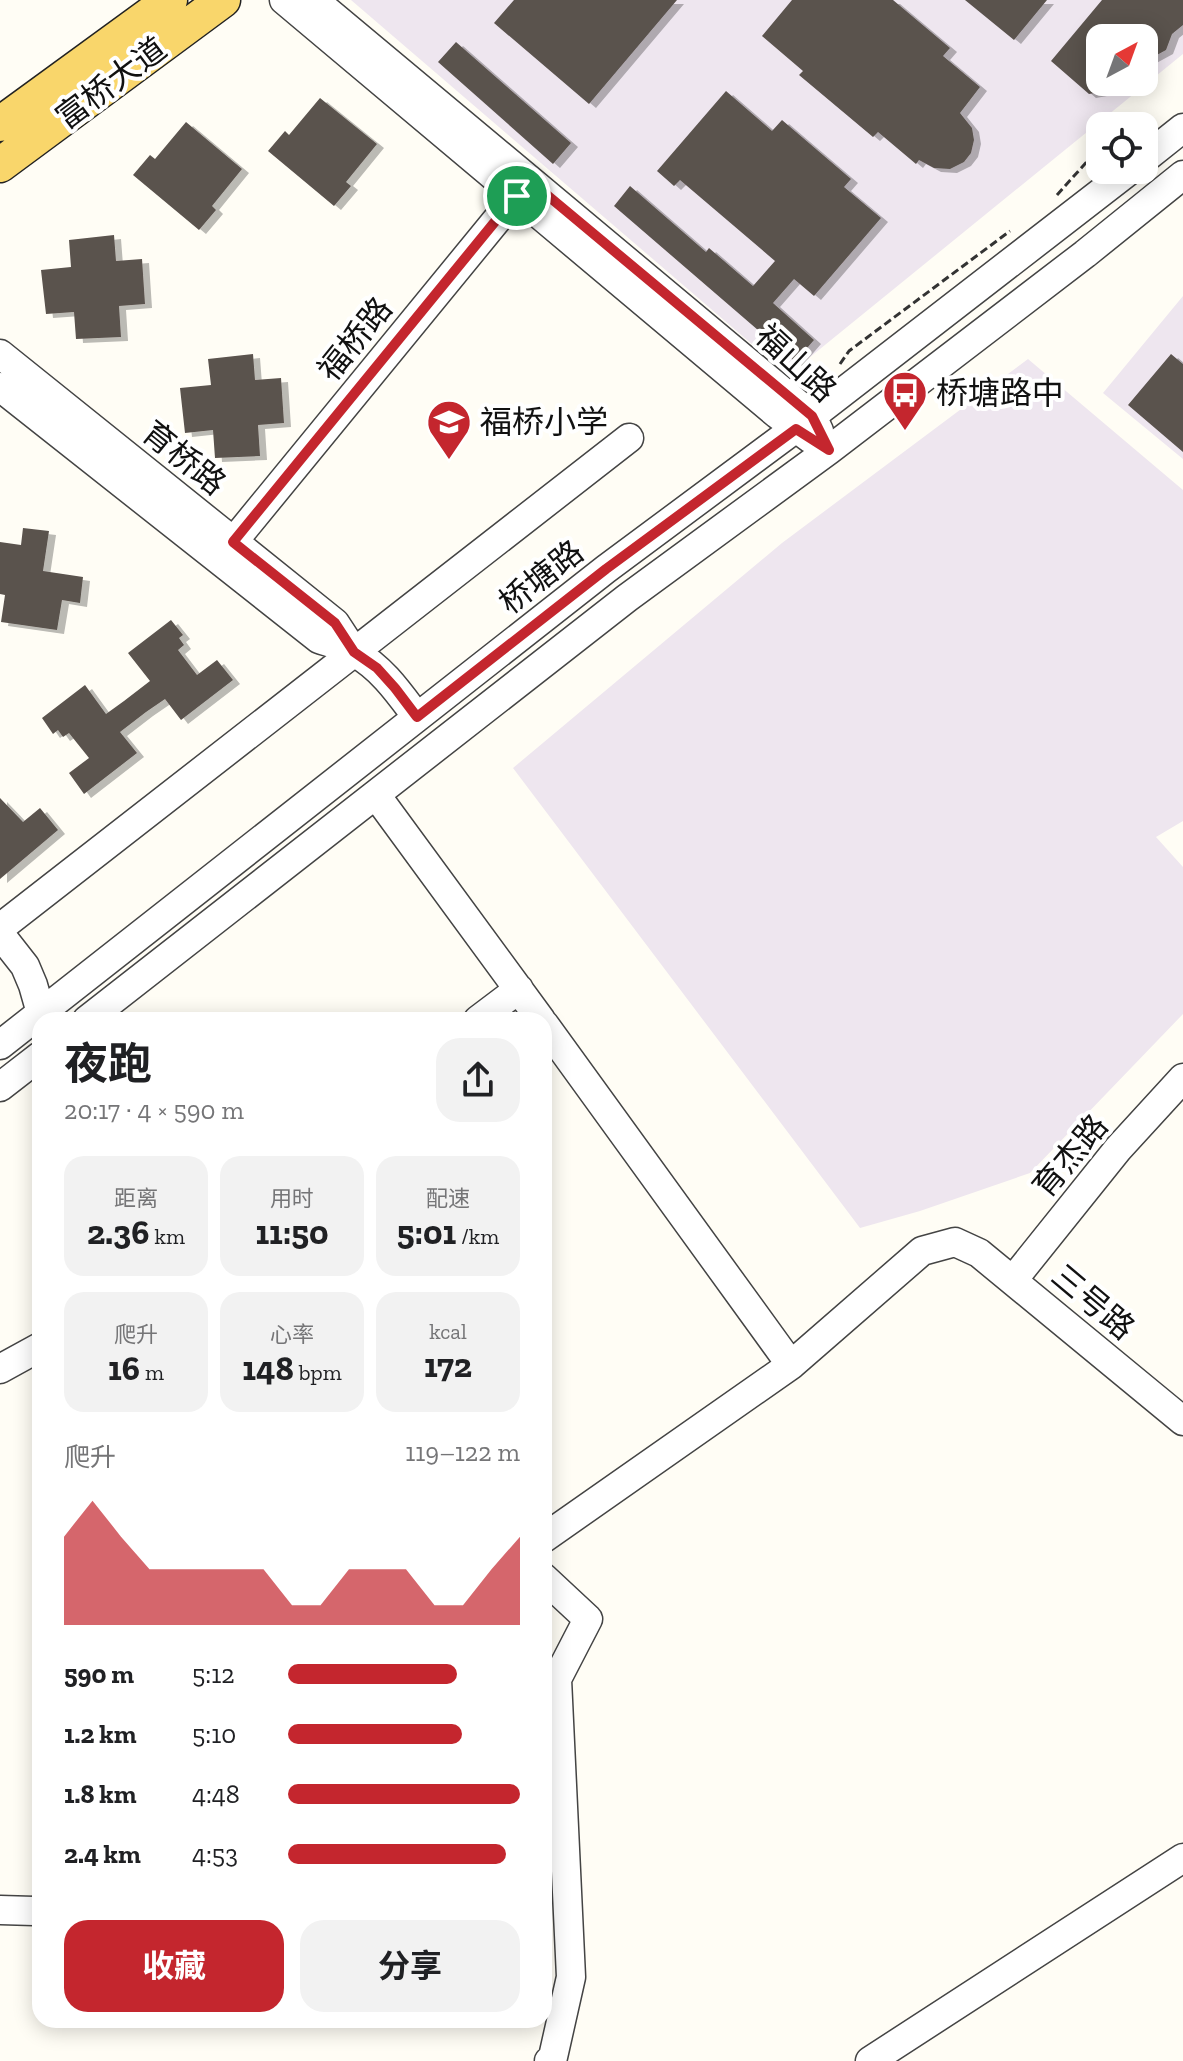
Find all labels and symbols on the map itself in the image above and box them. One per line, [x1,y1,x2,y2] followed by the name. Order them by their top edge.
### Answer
[1086,24,1158,96] north arrow
[48,29,174,137] street label: 富桥大道
[483,162,551,230] pin
[310,290,400,388] street label: 福桥路
[748,316,844,410] street label: 福山路
[881,369,929,432] bus stop icon: 桥塘路中
[936,374,1064,412] place label: 桥塘路中
[425,398,473,461] school or university icon: 福桥小学
[480,403,608,441] place label: 福桥小学
[135,413,233,503] street label: 育桥路
[491,532,591,622] street label: 桥塘路
[1025,1107,1115,1205] street label: 育杰路
[1044,1257,1142,1347] street label: 三号路

